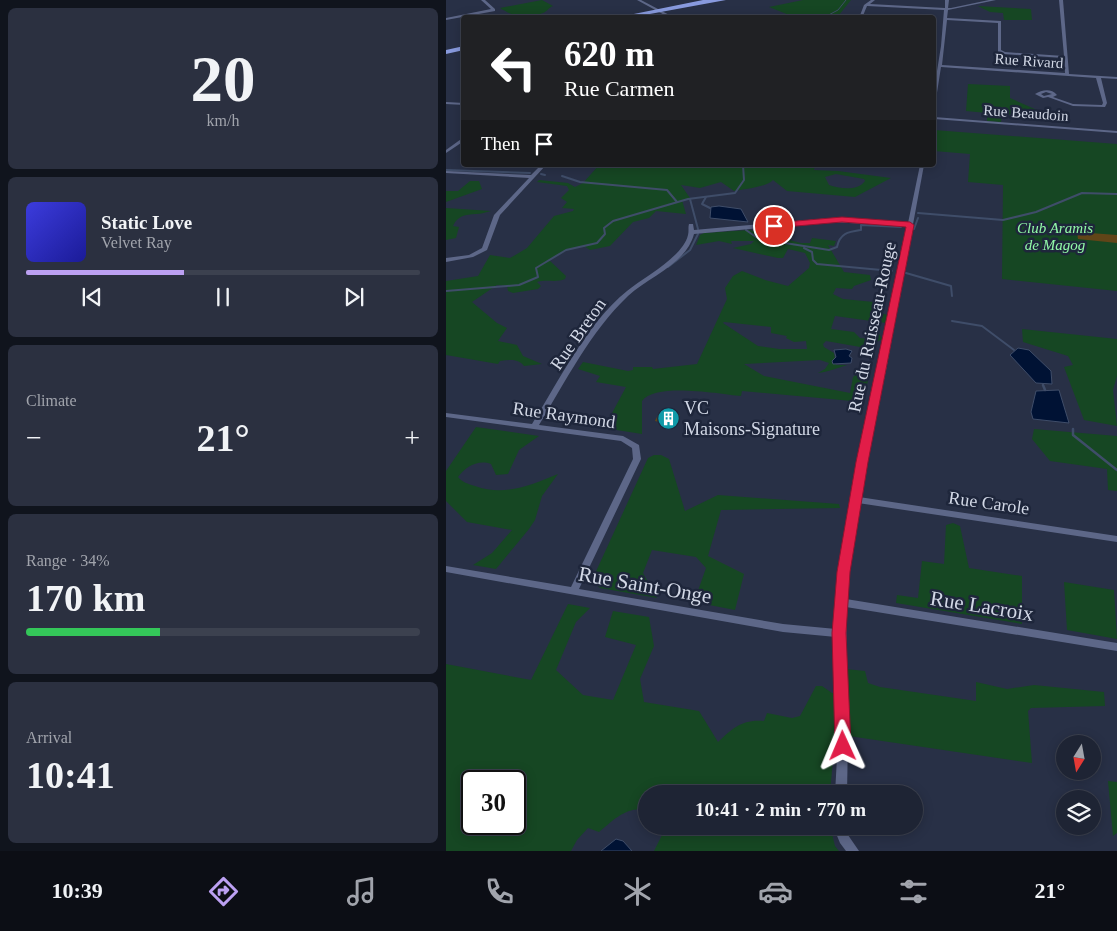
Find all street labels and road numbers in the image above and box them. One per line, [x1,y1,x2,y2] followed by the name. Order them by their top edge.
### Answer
[994,51,1064,71] street label: Rue Rivard
[983,102,1070,124] street label: Rue Beaudoin
[844,240,900,414] street label: Rue du Ruisseau-Rouge
[546,294,610,374] street label: Rue Breton
[511,398,617,432] street label: Rue Raymond
[947,487,1031,519] street label: Rue Carole
[577,561,713,609] street label: Rue Saint-Onge
[929,586,1036,626] street label: Rue Lacroix

